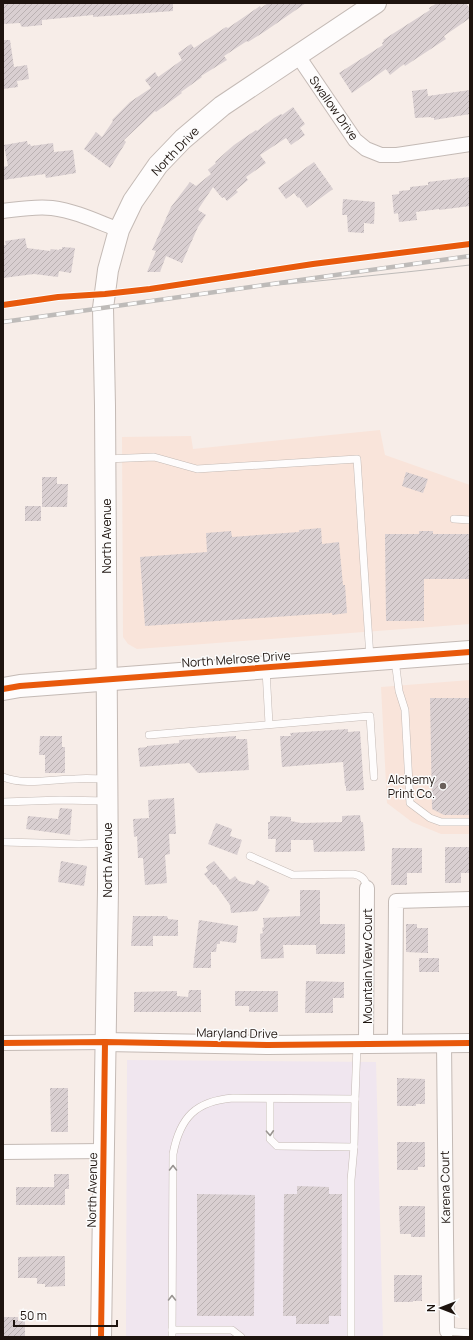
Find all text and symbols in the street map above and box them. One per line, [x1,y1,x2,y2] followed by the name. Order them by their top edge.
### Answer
[306,72,362,144] street label: Swallow Drive
[147,123,203,179] street label: North Drive
[98,498,115,574] street label: North Avenue
[181,647,291,671] street label: North Melrose Drive
[388,771,436,802] place label: Alchemy Print Co.
[438,781,448,791] marker: Alchemy Print Co.
[99,822,116,898] street label: North Avenue
[359,908,376,1024] street label: Mountain View Court
[196,1024,278,1042] street label: Maryland Drive
[266,1130,274,1136] one-way arrow
[436,1150,454,1224] street label: Karena Court
[83,1152,101,1228] street label: North Avenue
[169,1165,177,1171] one-way arrow
[421,1288,461,1328] north arrow
[168,1295,177,1301] one-way arrow
[14,1302,117,1328] scale bar
[423,1304,438,1312] text: N
[20,1307,47,1324] text: 50 m

